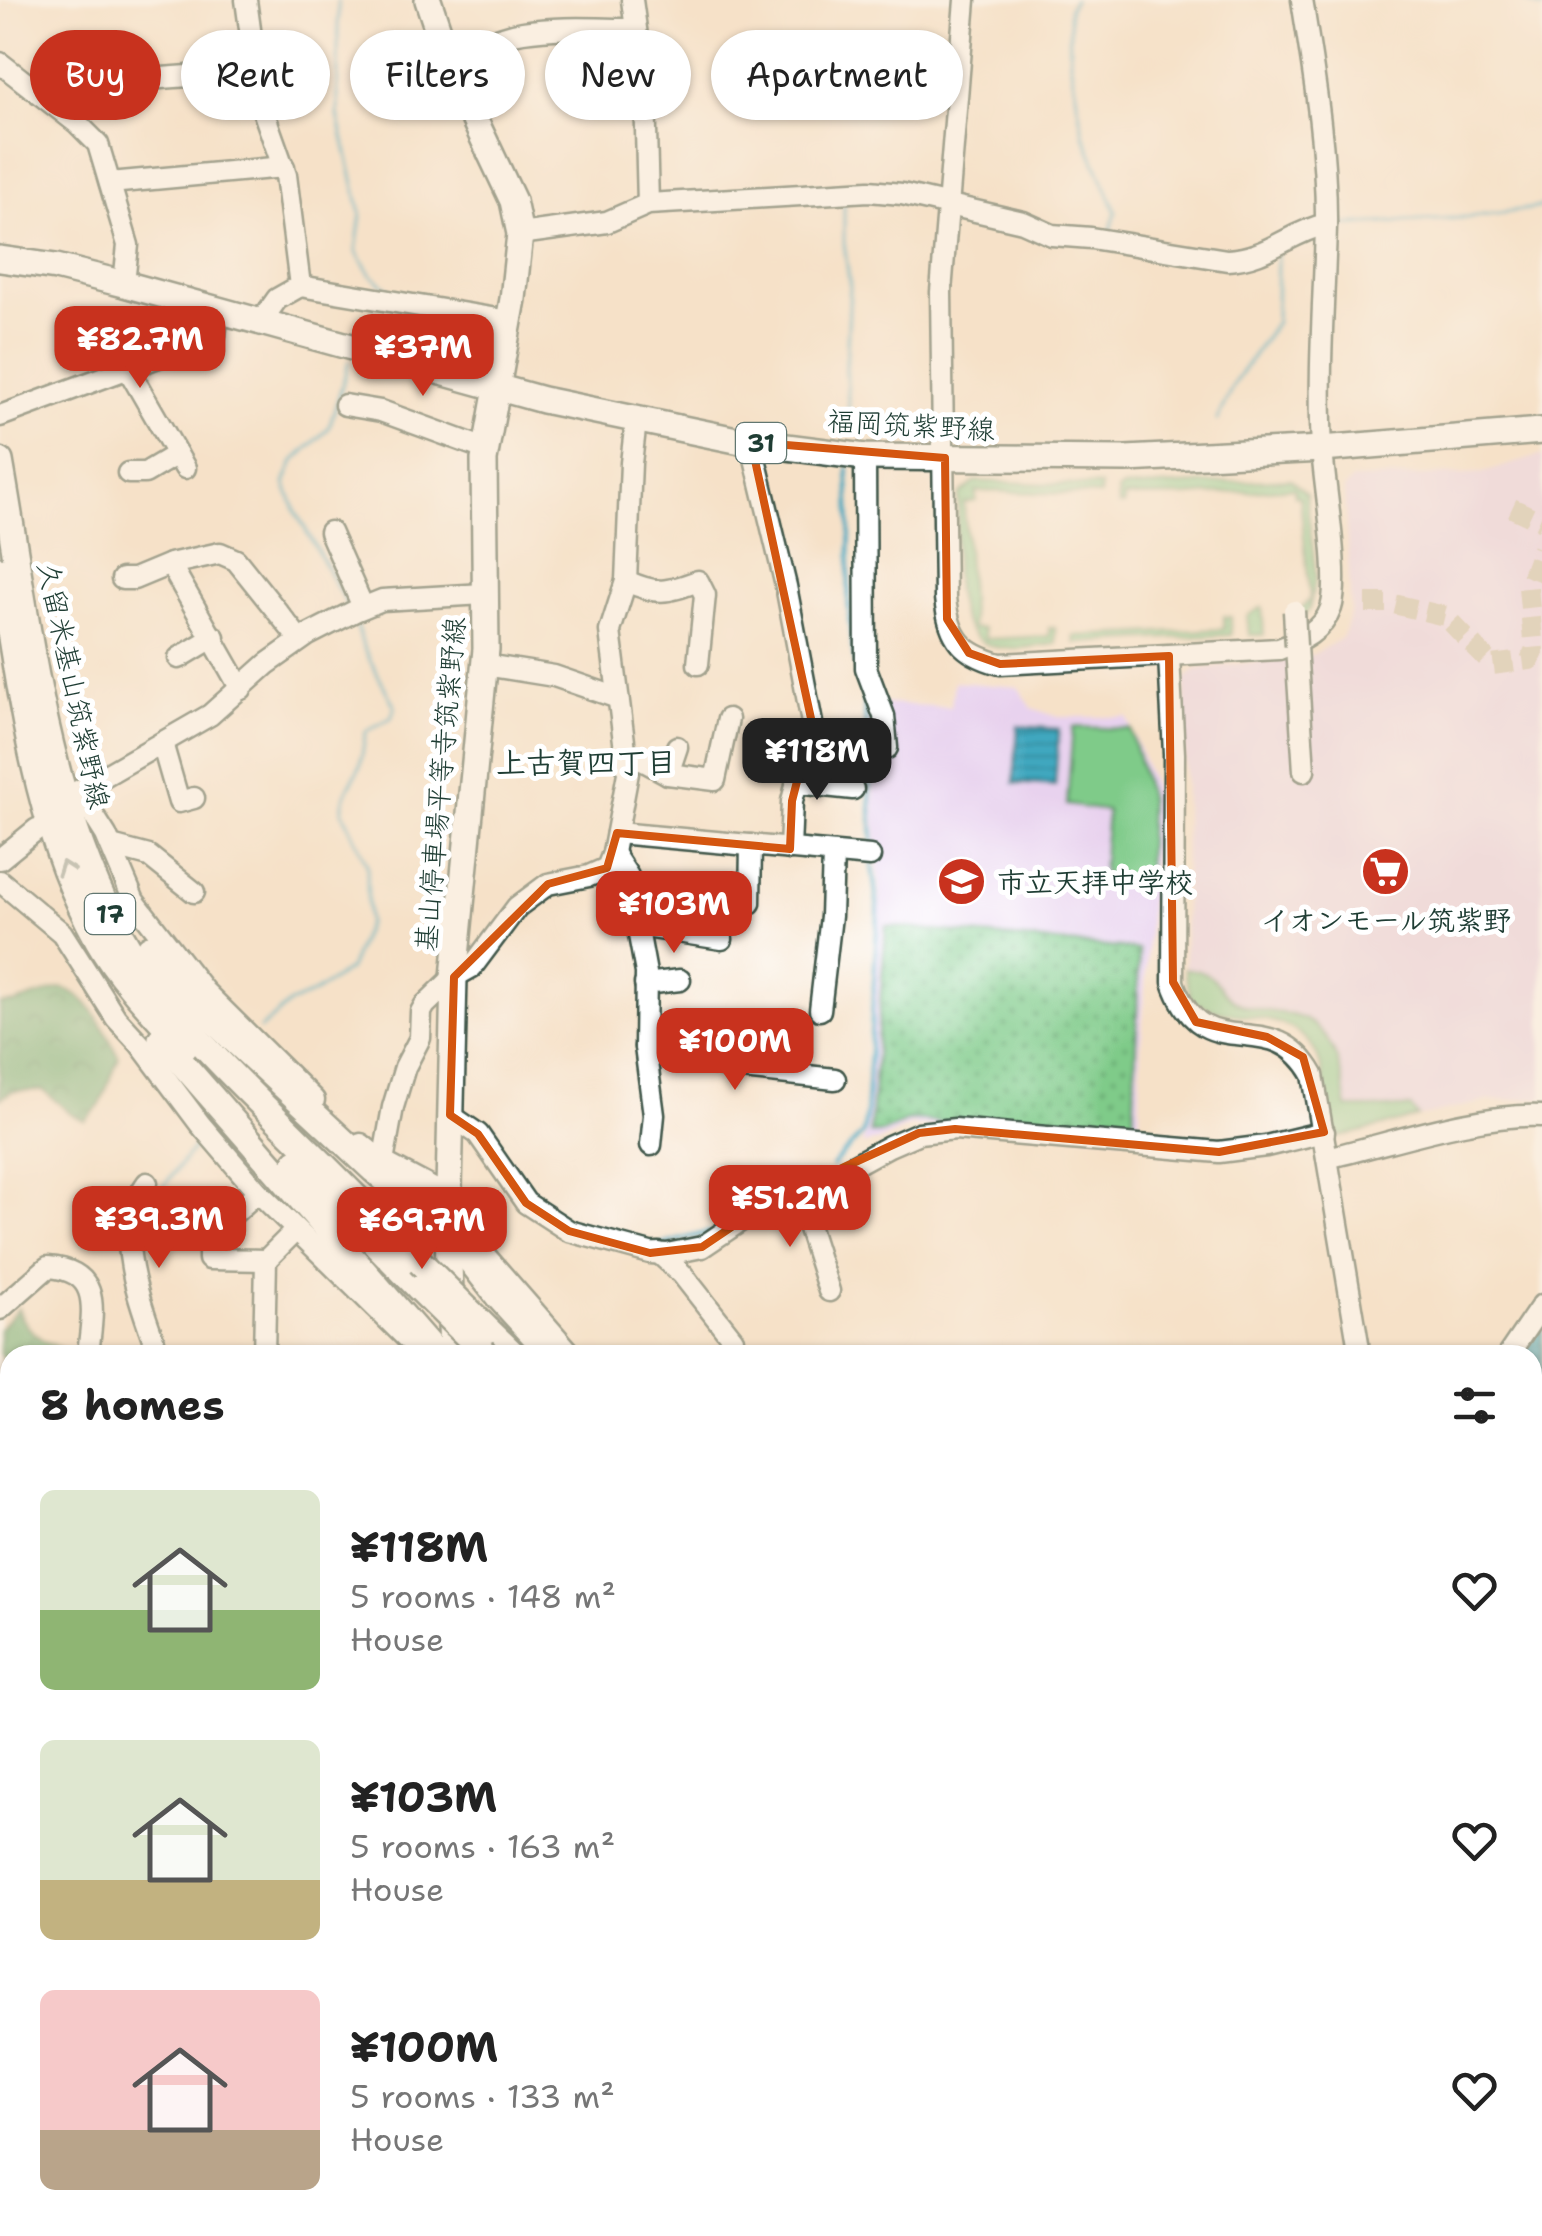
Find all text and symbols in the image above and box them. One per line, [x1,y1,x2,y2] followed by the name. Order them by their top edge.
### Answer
[30,30,161,120] chip: Buy
[181,30,330,120] chip: Rent
[350,30,525,120] chip: Filters
[545,30,691,120] chip: New
[711,30,963,120] chip: Apartment
[59,306,221,391] pin: ¥82.7M
[364,314,482,399] pin: ¥37M
[76,317,204,360] text: ¥82.7M
[374,325,472,368] text: ¥37M
[826,402,996,448] street label: 福岡筑紫野線
[736,423,786,463] road number: 31
[29,558,119,812] street label: 久留米基山筑紫野線
[406,615,474,953] street label: 基山停車場平等寺筑紫野線
[747,718,887,803] pin: ¥118M
[764,729,870,772] text: ¥118M
[496,742,676,783] district label: 上古賀四丁目
[1360,846,1412,898] supermarket icon: イオンモール筑紫野
[936,856,988,908] school or university icon: 市立天拝中学校
[56,861,77,878] one-way arrow
[997,863,1193,901] place label: 市立天拝中学校
[604,871,744,956] pin: ¥103M
[618,882,730,925] text: ¥103M
[85,894,135,934] road number: 17
[1261,901,1511,939] place label: イオンモール筑紫野
[665,1008,805,1093] pin: ¥100M
[679,1019,791,1062] text: ¥100M
[709,1165,871,1250] pin: ¥51.2M
[731,1176,849,1219] text: ¥51.2M
[78,1186,240,1271] pin: ¥39.3M
[341,1187,503,1272] pin: ¥69.7M
[94,1197,224,1240] text: ¥39.3M
[359,1198,485,1241] text: ¥69.7M
[40,1377,225,1433] text: 8 homes
[1447,1378,1502,1433] icon: filters
[350,1519,488,1575] text: ¥118M
[120,1530,240,1650] icon: home
[1447,1563,1502,1618] icon: heart
[350,1575,616,1618] text: 5 rooms · 148 m²
[350,1618,444,1661] text: House
[350,1769,497,1825] text: ¥103M
[120,1780,240,1900] icon: home
[1447,1813,1502,1868] icon: heart
[350,1825,615,1868] text: 5 rooms · 163 m²
[350,1868,444,1911] text: House
[350,2019,498,2075] text: ¥100M
[120,2030,240,2150] icon: home
[1447,2063,1502,2118] icon: heart
[350,2075,615,2118] text: 5 rooms · 133 m²
[350,2118,444,2161] text: House

